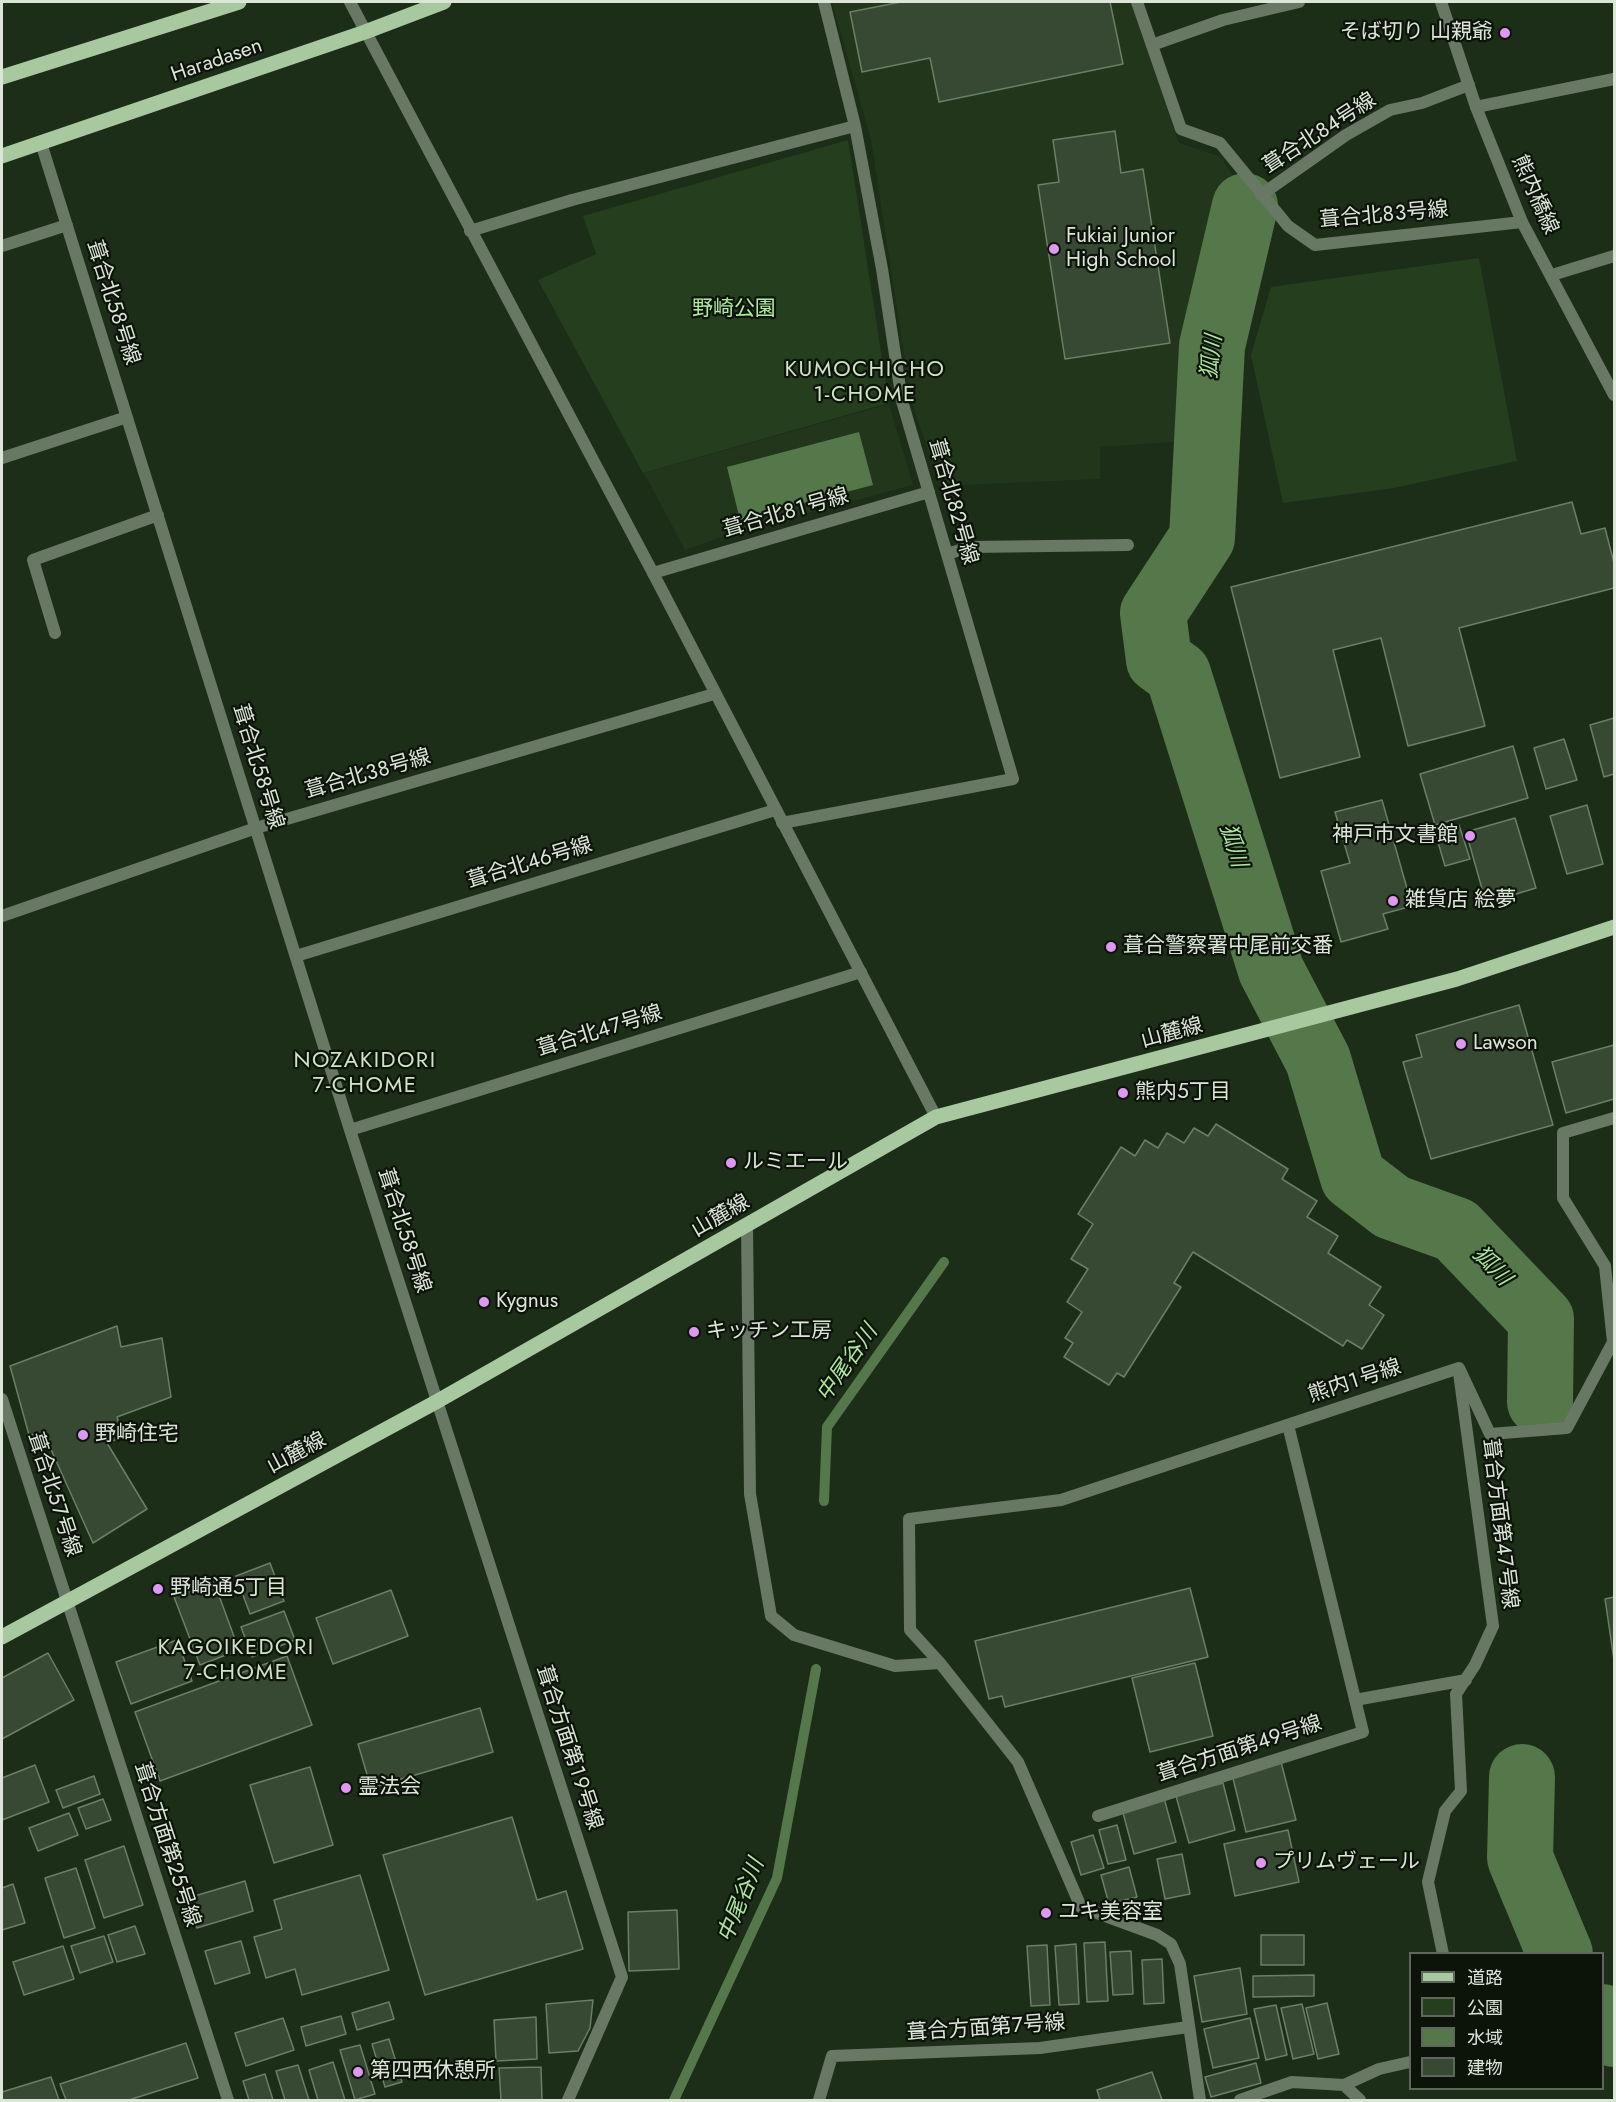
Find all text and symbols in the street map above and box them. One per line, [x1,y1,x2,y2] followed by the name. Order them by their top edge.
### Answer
[1340,20,1493,46] place label: そば切り 山親爺
[1498,26,1512,40] marker: そば切り 山親爺
[168,34,266,88] street label: Haradasen
[1259,88,1381,180] street label: 葺合北８４号線
[1505,152,1563,238] street label: 熊内橋線
[1318,198,1450,234] street label: 葺合北８３号線
[1066,224,1176,274] place label: Fukiai Junior High School
[80,238,144,368] street label: 葺合北５８号線
[1047,242,1061,256] marker: Fukiai Junior High School
[692,297,776,323] park label: 野崎公園
[1197,334,1229,380] water label: 狐川
[785,358,945,410] district label: KUMOCHICHO 1-CHOME
[922,436,982,568] street label: 葺合北８２号線
[720,484,852,544] street label: 葺合北８１号線
[226,701,288,833] street label: 葺合北５８号線
[302,745,434,805] street label: 葺合北３８号線
[1213,821,1251,871] water label: 狐川
[1332,823,1458,849] place label: 神戸市文書館
[1463,829,1477,843] marker: 神戸市文書館
[464,833,596,895] street label: 葺合北４６号線
[1405,888,1516,914] place label: 雑貨店 絵夢
[1386,894,1400,908] marker: 雑貨店 絵夢
[1123,934,1333,960] place label: 葺合警察署中尾前交番
[1104,940,1118,954] marker: 葺合警察署中尾前交番
[534,1001,666,1063] street label: 葺合北４７号線
[1138,1014,1206,1054] street label: 山麓線
[1473,1031,1538,1057] place label: Lawson
[1454,1037,1468,1051] marker: Lawson
[293,1049,437,1100] district label: NOZAKIDORI 7-CHOME
[1135,1080,1231,1106] place label: 熊内5丁目
[1116,1086,1130,1100] marker: 熊内5丁目
[743,1150,848,1176] place label: ルミエール
[724,1156,738,1170] marker: ルミエール
[371,1166,435,1296] street label: 葺合北５８号線
[687,1190,755,1244] street label: 山麓線
[1466,1242,1516,1292] water label: 狐川
[496,1289,558,1315] place label: Kygnus
[477,1295,491,1309] marker: Kygnus
[706,1319,832,1345] place label: キッチン工房
[812,1320,884,1408] water label: 中尾谷川
[687,1325,701,1339] marker: キッチン工房
[1305,1355,1405,1409] street label: 熊内１号線
[95,1422,179,1448] place label: 野崎住宅
[76,1428,90,1442] marker: 野崎住宅
[263,1428,331,1480] street label: 山麓線
[21,1430,85,1560] street label: 葺合北５７号線
[1476,1437,1522,1611] street label: 葺合方面第４７号線
[170,1576,287,1602] place label: 野崎通5丁目
[151,1582,165,1596] marker: 野崎通5丁目
[157,1636,315,1688] district label: KAGOIKEDORI 7-CHOME
[530,1663,606,1833] street label: 葺合方面第１９号線
[1155,1712,1325,1788] street label: 葺合方面第４９号線
[128,1760,204,1930] street label: 葺合方面第２５号線
[358,1775,421,1801] place label: 霊法会
[339,1781,353,1795] marker: 霊法会
[1273,1850,1420,1876] place label: プリムヴェール
[713,1855,771,1947] water label: 中尾谷川
[1254,1856,1268,1870] marker: プリムヴェール
[1058,1900,1163,1926] place label: ユキ美容室
[1039,1906,1053,1920] marker: ユキ美容室
[1409,1952,1604,2090] legend
[1467,1965,1503,1991] text: 道路
[1467,1995,1503,2021] text: 公園
[906,2011,1066,2047] street label: 葺合方面第７号線
[1467,2025,1503,2051] text: 水域
[1467,2055,1503,2081] text: 建物
[370,2059,496,2085] place label: 第四西休憩所
[351,2065,365,2079] marker: 第四西休憩所

